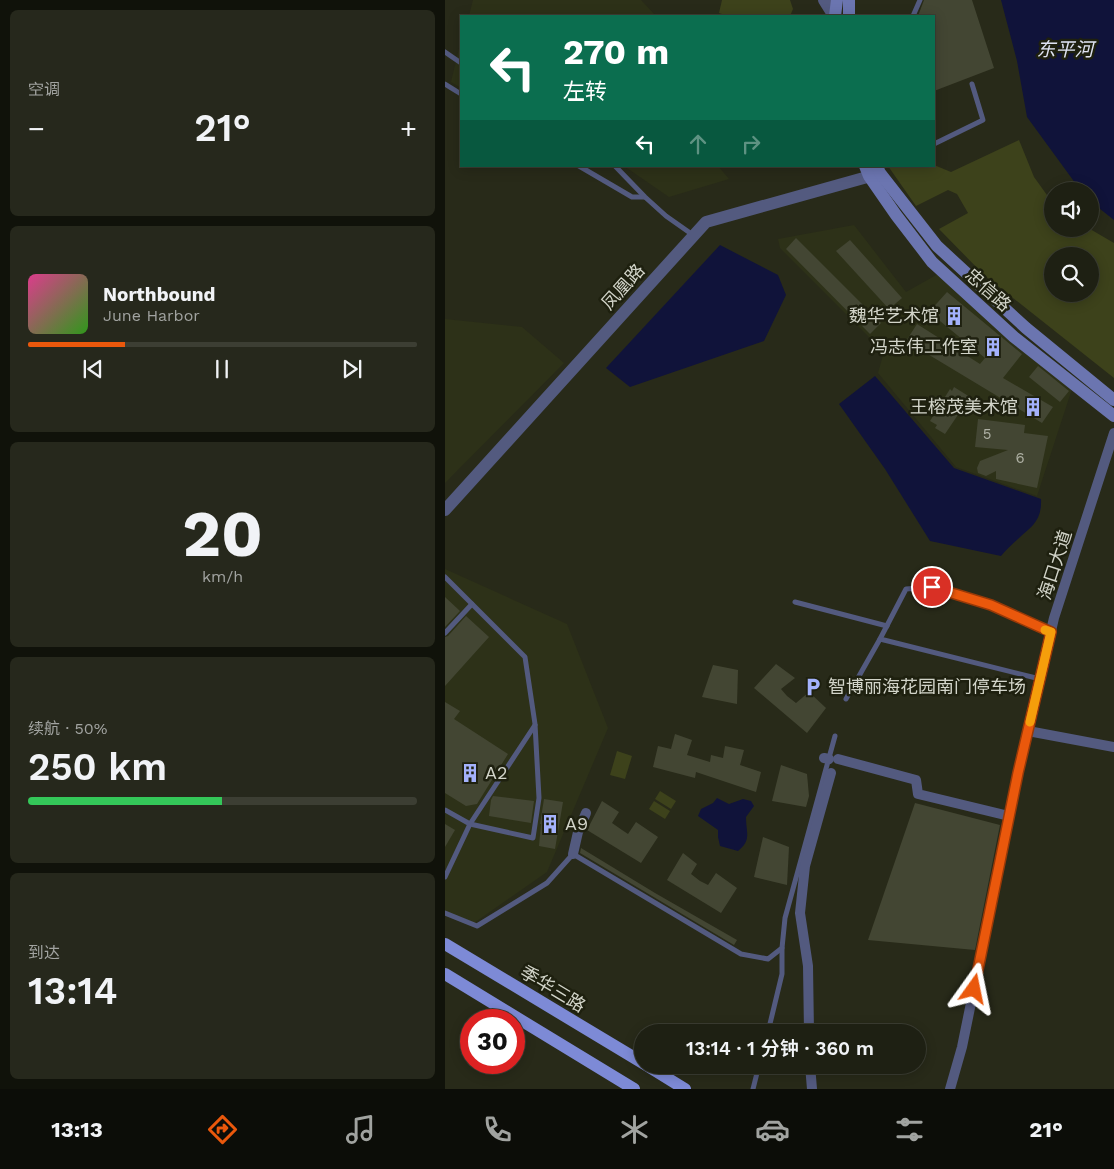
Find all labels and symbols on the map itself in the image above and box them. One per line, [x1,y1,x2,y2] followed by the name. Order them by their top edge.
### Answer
[1036,38,1097,61] water label: 东平河
[597,260,648,314] street label: 凤凰路
[961,264,1015,315] street label: 忠信路
[849,305,939,326] place label: 魏华艺术馆
[943,305,965,327] building icon: 魏华艺术馆
[870,336,978,357] place label: 冯志伟工作室
[982,336,1004,358] building icon: 冯志伟工作室
[910,396,1018,417] place label: 王榕茂美术馆
[1022,396,1044,418] building icon: 王榕茂美术馆
[983,425,991,443] house number: 5
[1015,449,1025,467] house number: 6
[1033,527,1076,602] street label: 海口大道
[911,566,953,608] pin
[802,676,824,698] parking icon: 智博丽海花园南门停车场
[828,676,1026,697] place label: 智博丽海花园南门停车场
[459,762,481,784] building icon: A2
[485,762,507,783] place label: A2
[539,813,561,835] building icon: A9
[565,813,588,834] place label: A9
[517,961,590,1016] street label: 季华三路
[947,962,999,1014] position arrow
[460,1009,525,1074] speed limit sign: 30

